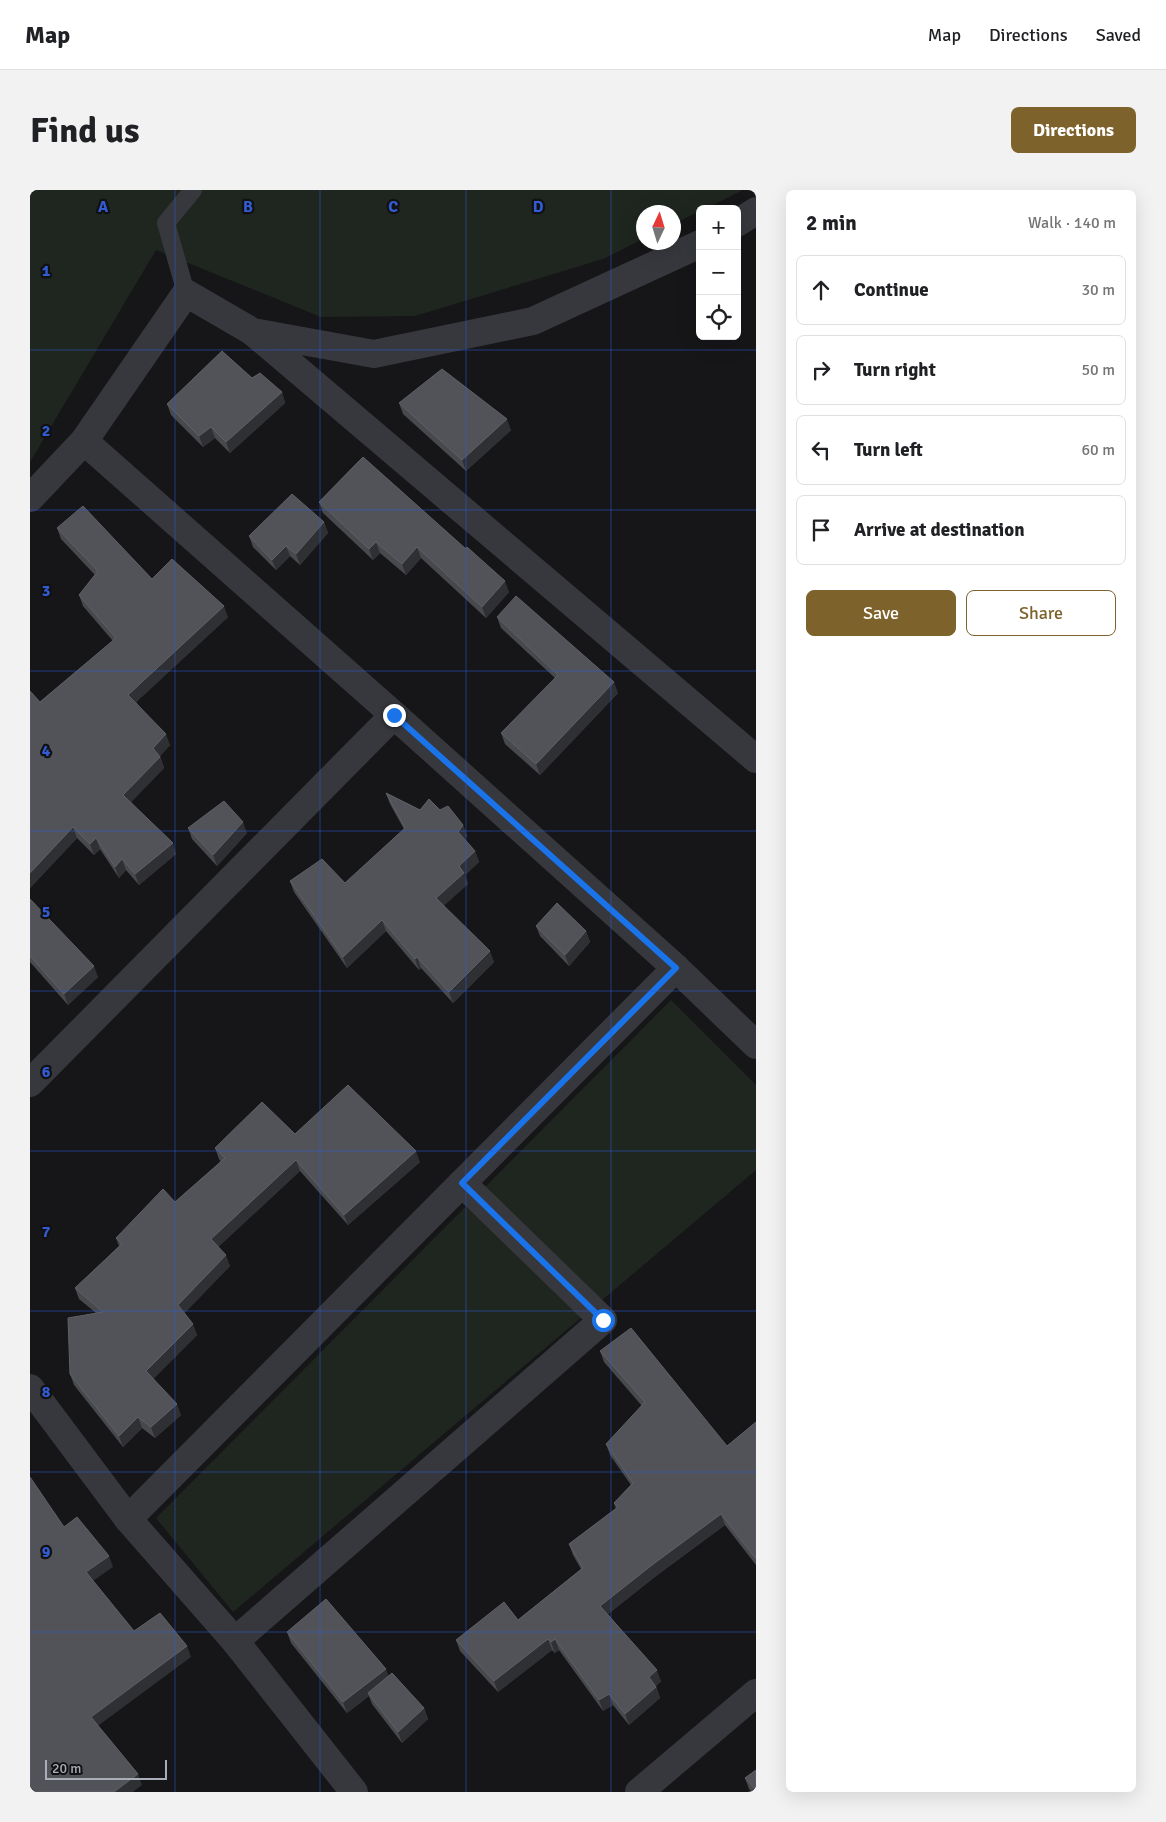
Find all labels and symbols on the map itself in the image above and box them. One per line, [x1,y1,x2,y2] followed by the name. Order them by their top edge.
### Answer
[98,197,109,217] text: A
[243,197,253,217] text: B
[388,197,398,217] text: C
[533,197,544,217] text: D
[636,205,681,250] north arrow
[42,261,51,281] text: 1
[42,421,50,441] text: 2
[42,581,50,601] text: 3
[383,704,406,727] route end
[42,741,51,761] text: 4
[42,902,50,922] text: 5
[42,1062,51,1082] text: 6
[42,1222,51,1242] text: 7
[592,1309,615,1332] route start
[42,1382,51,1402] text: 8
[42,1542,51,1562] text: 9
[45,1757,168,1780] scale bar

